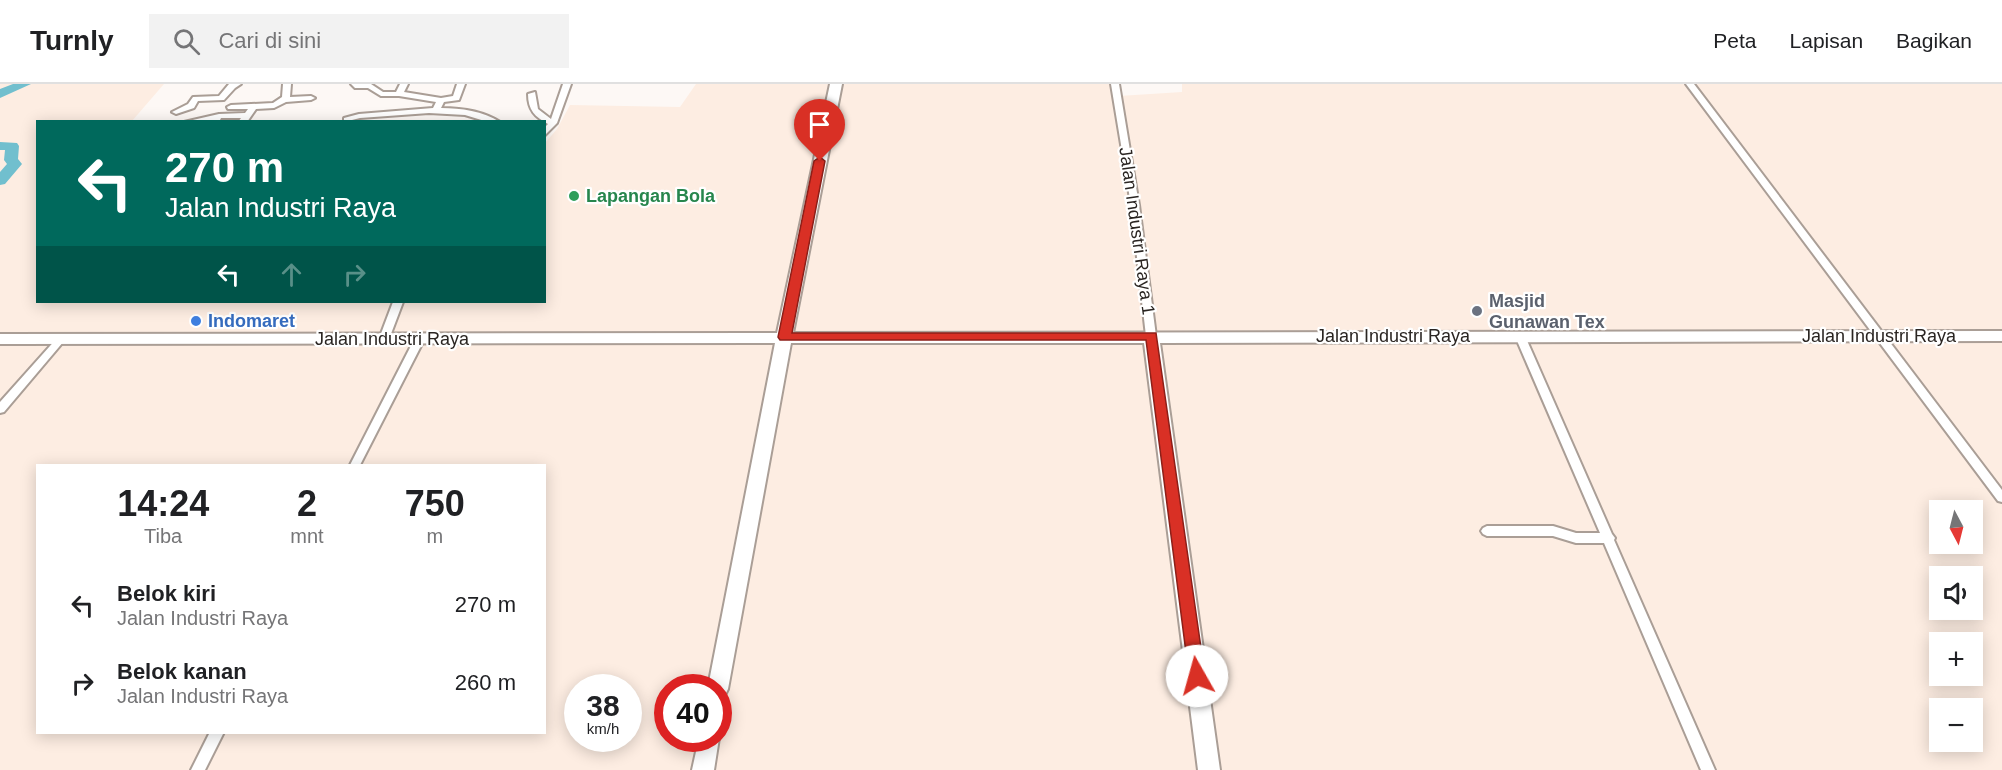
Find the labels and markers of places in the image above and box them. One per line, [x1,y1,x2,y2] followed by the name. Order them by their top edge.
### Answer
[794,99,845,161] pin
[586,186,716,206] place label: Lapangan Bola
[567,189,581,203] marker: Lapangan Bola
[1489,291,1605,332] place label: Masjid Gunawan Tex
[1470,304,1484,318] marker: Masjid Gunawan Tex
[208,311,295,331] place label: Indomaret
[189,314,203,328] marker: Indomaret

